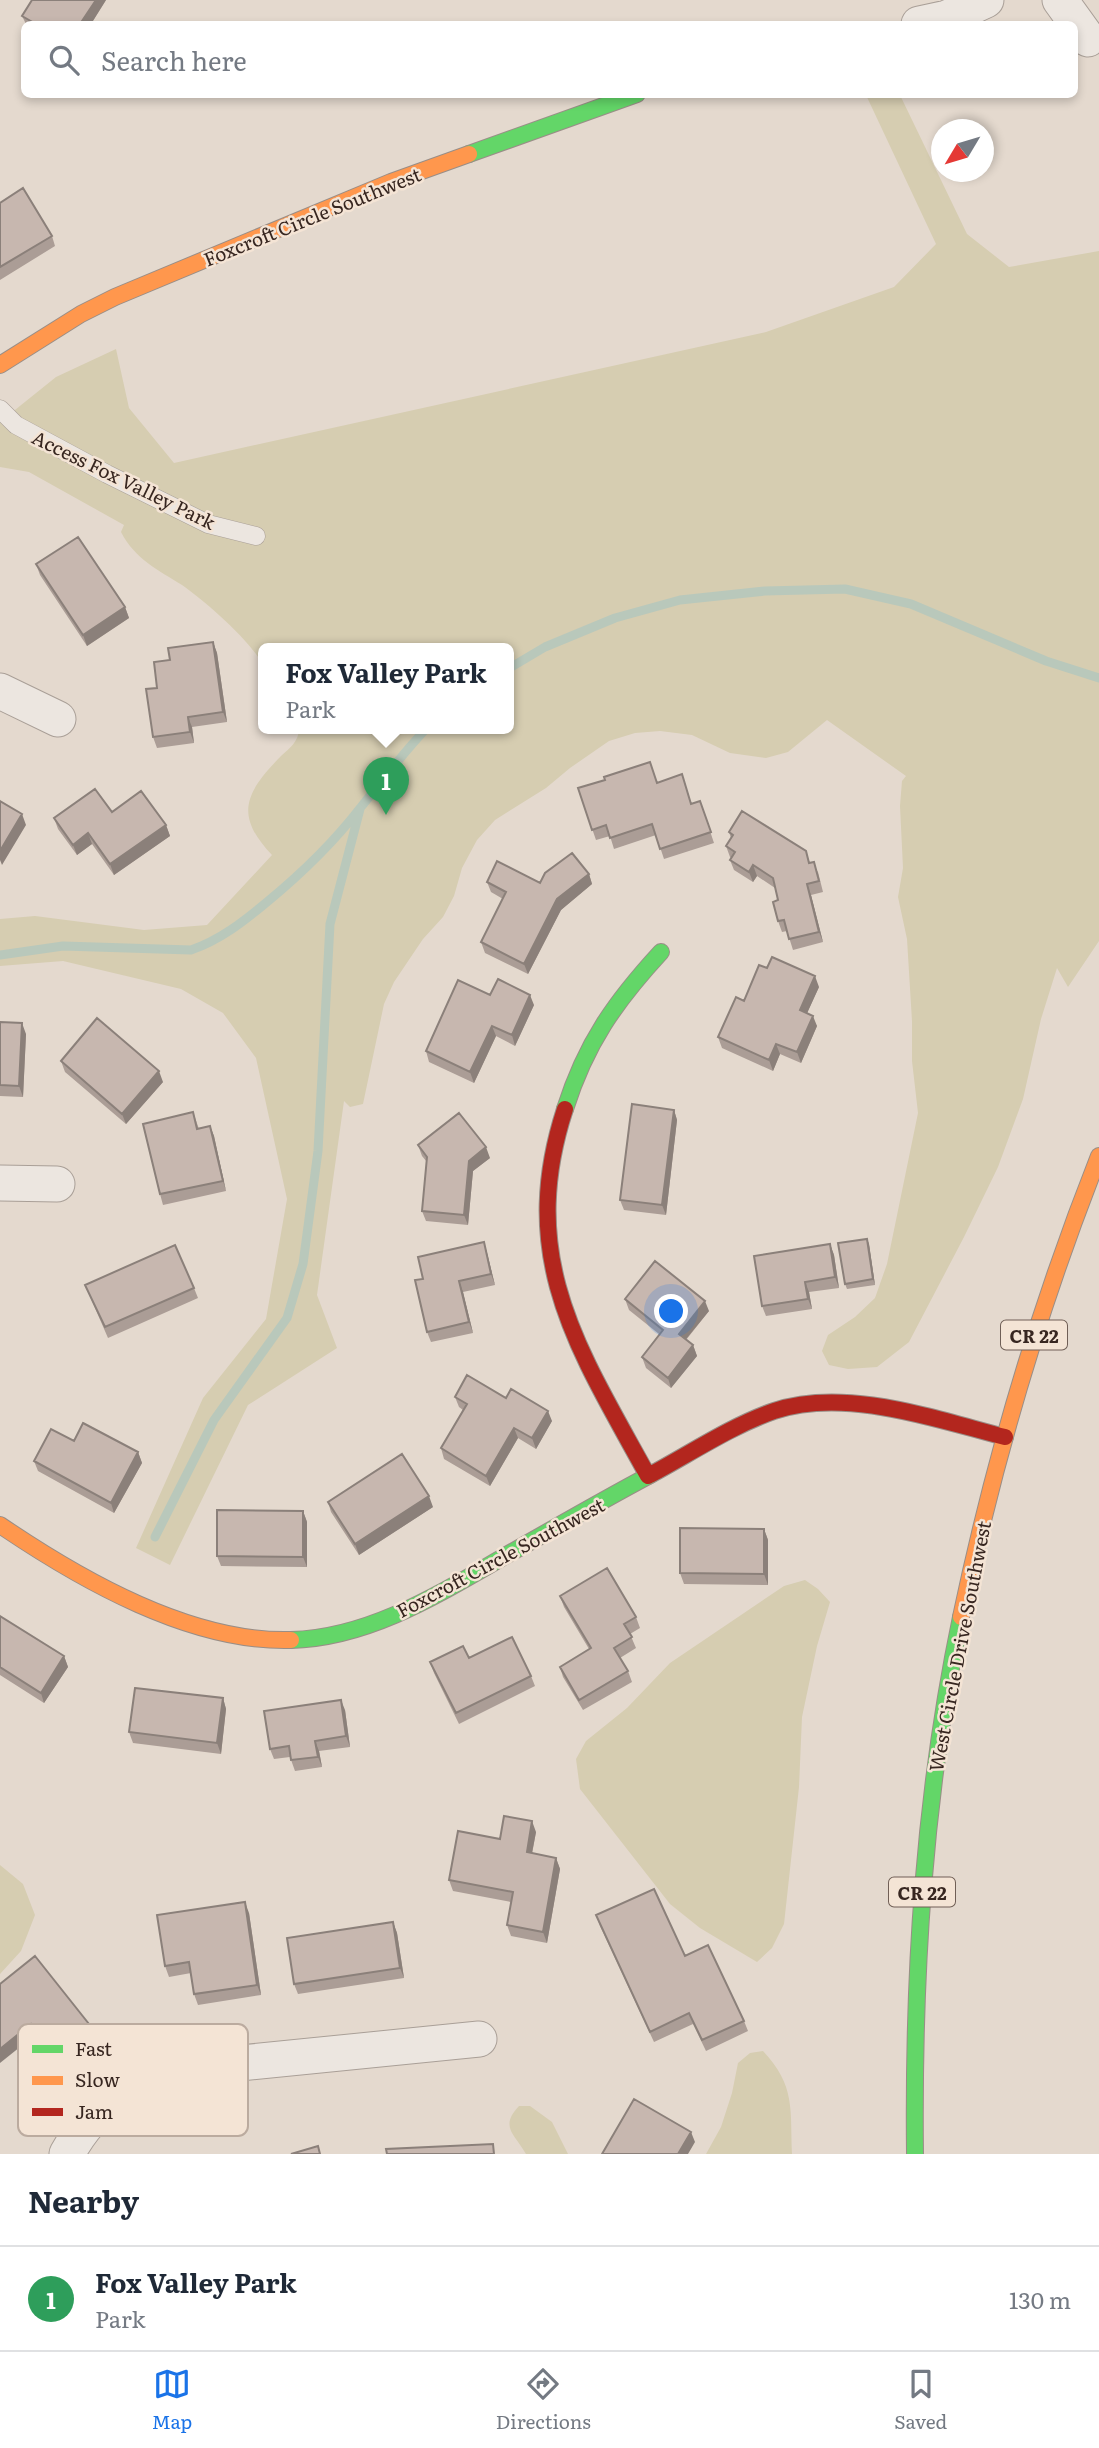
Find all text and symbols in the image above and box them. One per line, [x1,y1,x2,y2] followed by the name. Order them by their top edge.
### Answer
[21,21,1078,98] search box
[101,40,247,79] text: Search here
[45,41,83,79] icon: search
[931,119,994,182] north arrow
[199,159,425,272] street label: Foxcroft Circle Southwest
[28,422,221,536] street label: Access Fox Valley Park
[258,643,514,734] popup
[285,652,487,691] text: Fox Valley Park
[285,691,336,725] text: Park
[363,757,409,815] pin: 1
[654,1294,688,1328] your location
[1001,1320,1067,1350] road number: CR 22
[391,1490,609,1624] street label: Foxcroft Circle Southwest
[921,1518,997,1774] street label: West Circle Drive Southwest
[889,1878,955,1906] road number: CR 22
[18,2024,248,2136] legend
[75,2034,112,2062] text: Fast
[75,2065,120,2093] text: Slow
[75,2097,113,2125] text: Jam
[28,2178,139,2222] text: Nearby
[95,2262,297,2301] text: Fox Valley Park
[46,2282,56,2316] text: 1
[1009,2282,1071,2316] text: 130 m
[95,2301,145,2335] text: Park
[152,2365,192,2435] tab: Map
[496,2365,591,2435] tab: Directions
[894,2365,947,2435] tab: Saved

